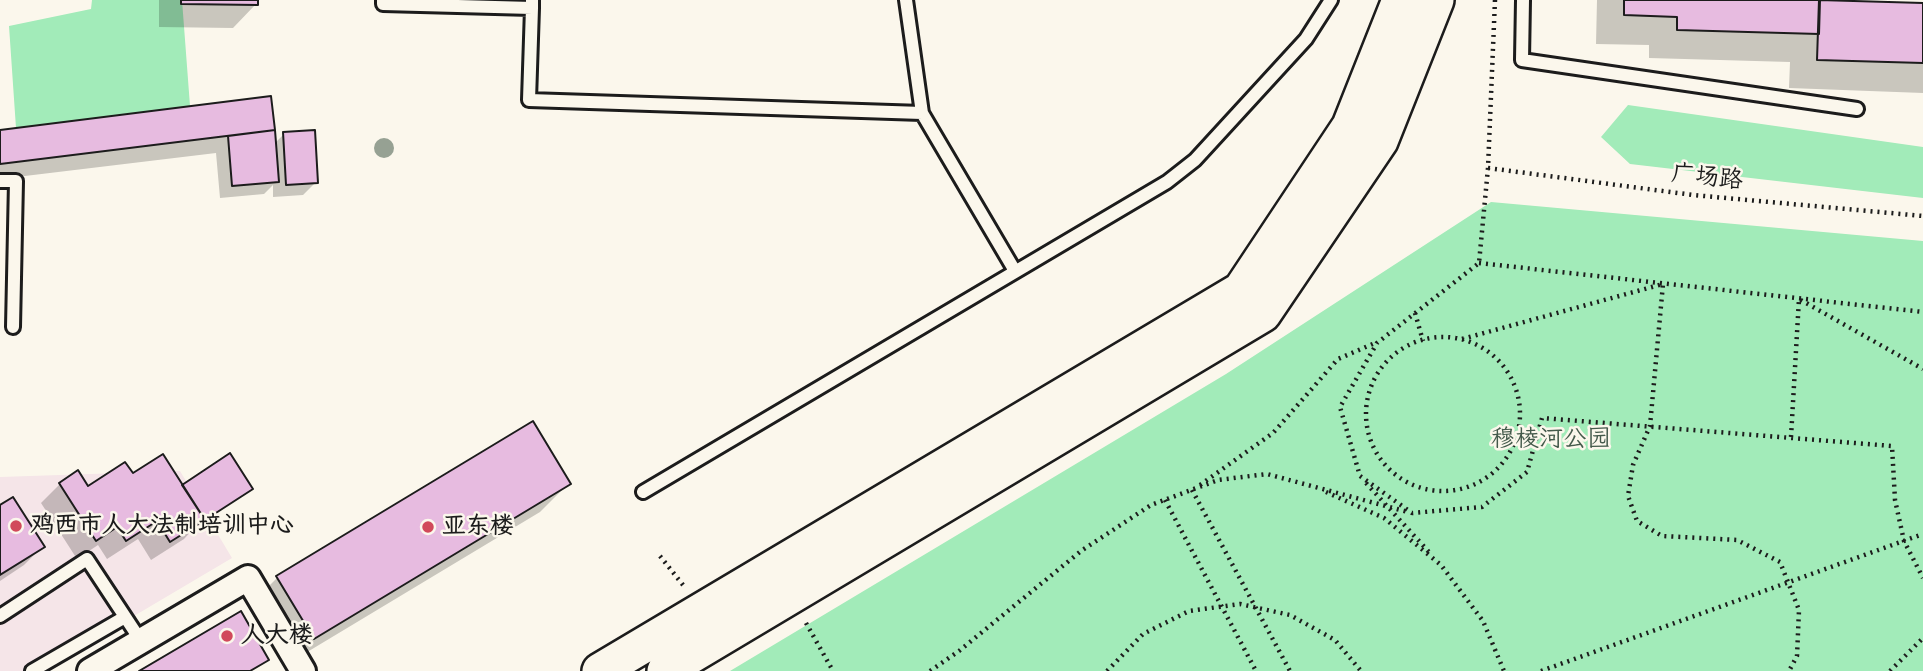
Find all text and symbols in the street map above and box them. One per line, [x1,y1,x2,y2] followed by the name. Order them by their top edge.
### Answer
[1670,160,1744,196] street label: 广场路
[1491,426,1611,454] park label: 穆棱河公园
[30,512,294,540] place label: 鸡西市人大法制培训中心
[442,513,514,541] place label: 亚东楼
[8,518,24,534] marker: 鸡西市人大法制培训中心
[420,519,436,535] marker: 亚东楼
[241,622,313,650] place label: 人大楼
[219,628,235,644] marker: 人大楼

